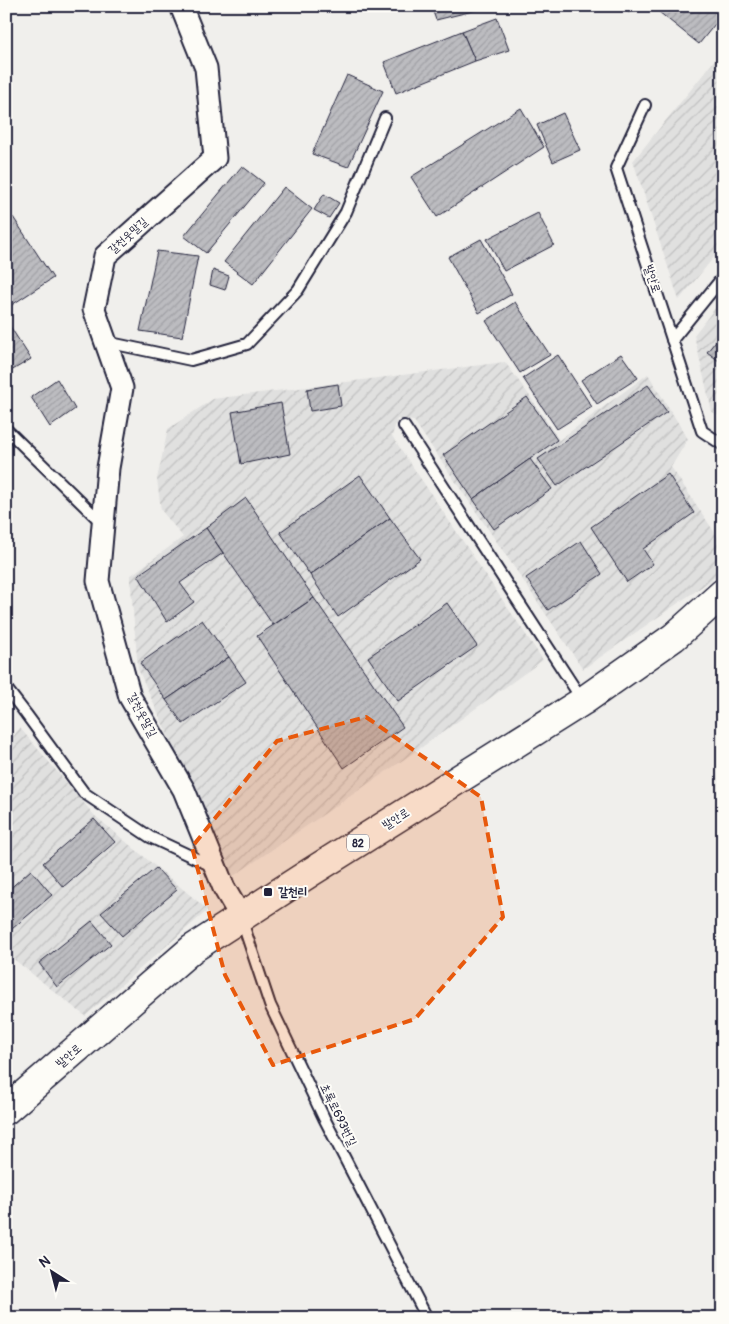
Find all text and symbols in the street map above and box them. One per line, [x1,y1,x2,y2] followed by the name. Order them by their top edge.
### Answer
[105,214,151,258] street label: 갈천웃말길
[640,263,664,295] street label: 발안로
[124,690,160,740] street label: 갈천웃말길
[380,805,412,833] street label: 발안로
[347,834,369,851] road number: 82
[278,885,307,900] place label: 갈천리
[262,886,274,898] marker: 갈천리
[53,1041,85,1071] street label: 발안로
[316,1081,360,1149] street label: 초록로693번길
[28,1246,78,1296] north arrow
[36,1252,53,1272] text: N

